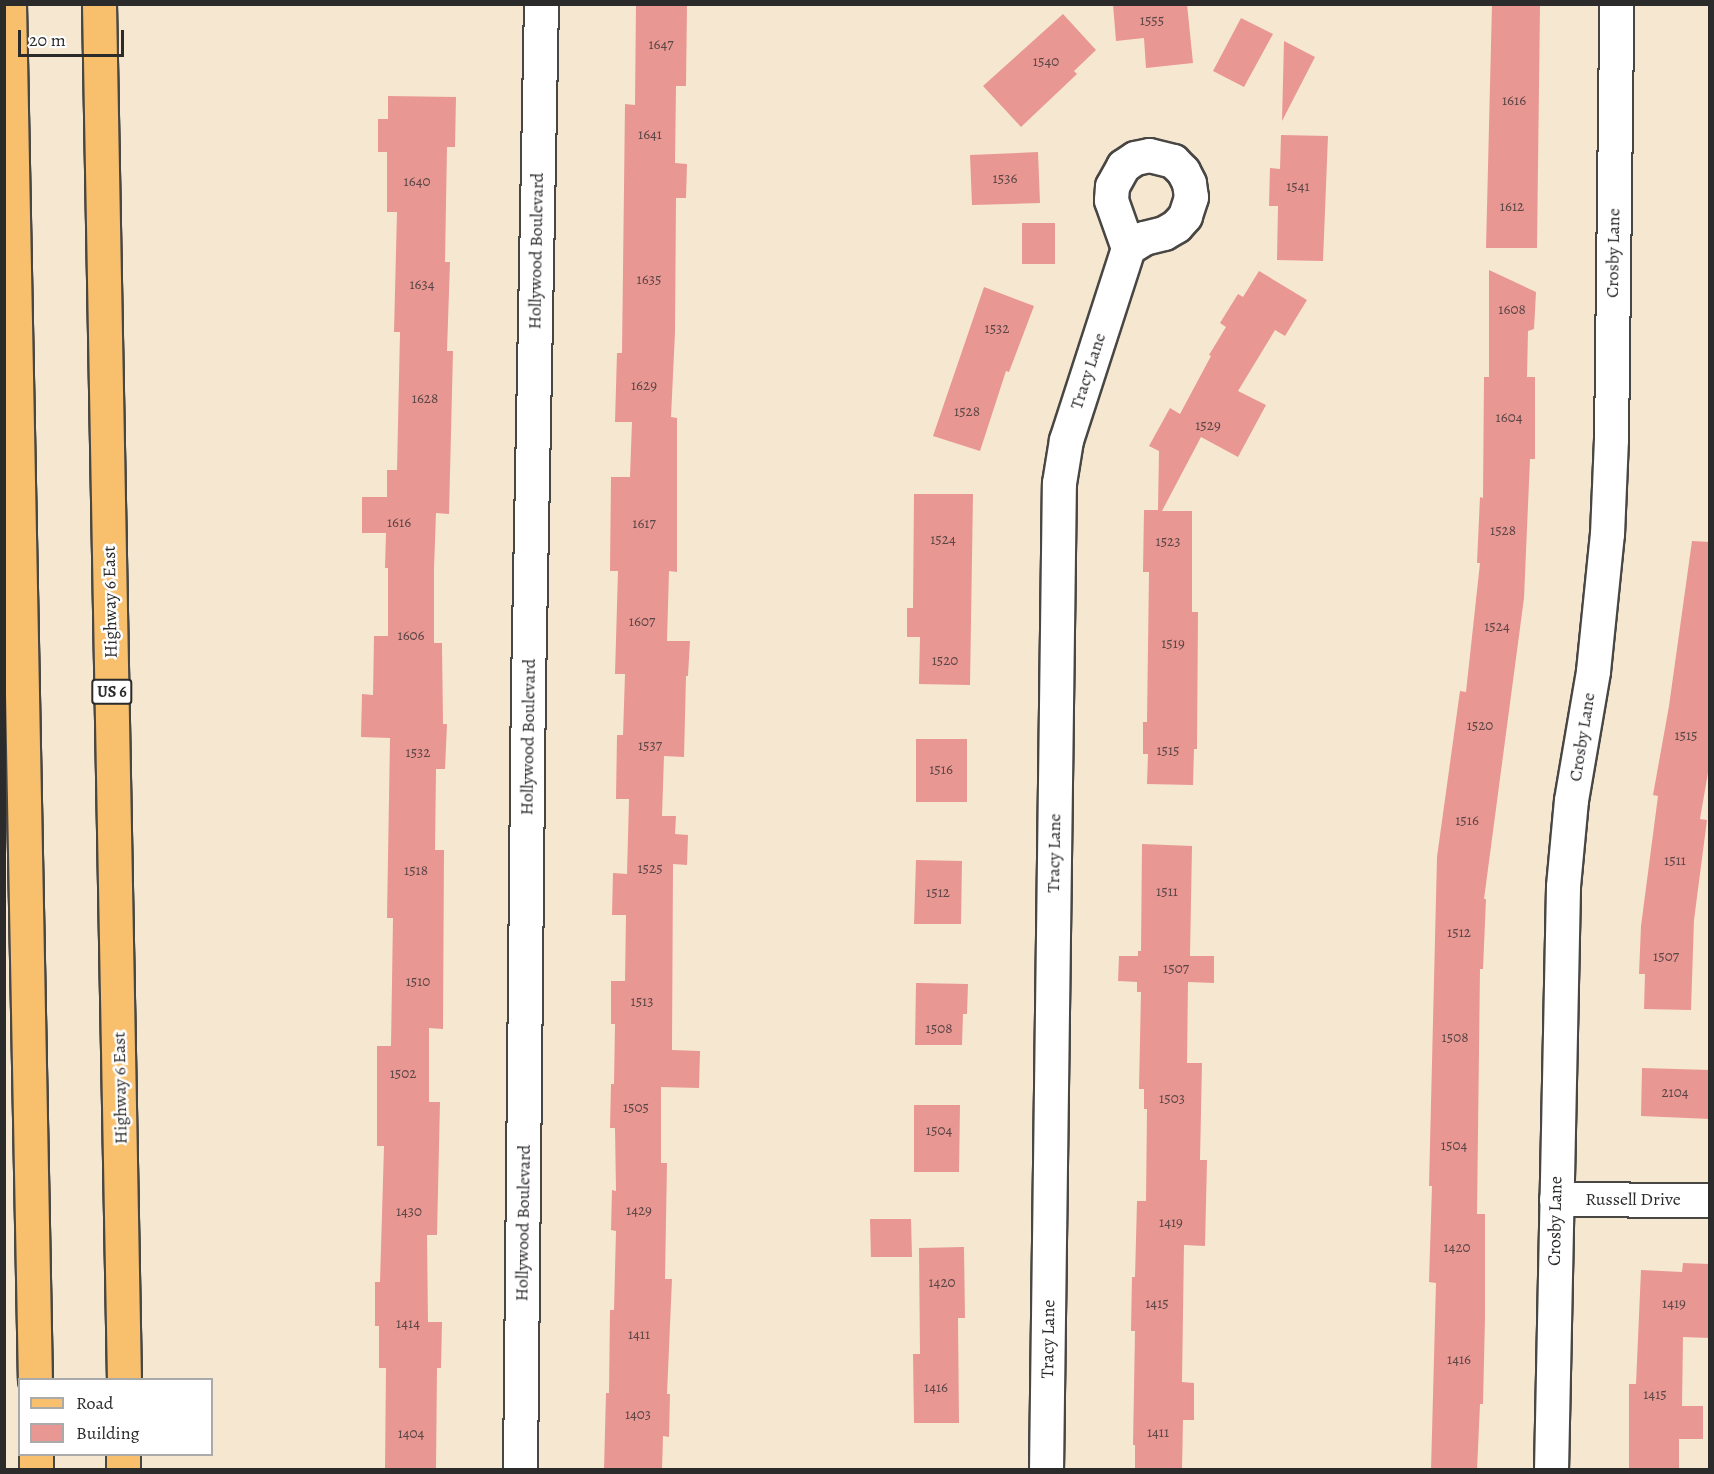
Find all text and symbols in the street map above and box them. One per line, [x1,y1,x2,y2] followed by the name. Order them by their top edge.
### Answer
[1140,12,1164,30] house number: 1555
[21,18,128,56] scale bar
[29,28,66,52] text: 20 m
[648,36,674,54] house number: 1647
[1033,53,1059,71] house number: 1540
[1502,92,1526,110] house number: 1616
[638,126,662,144] house number: 1641
[993,170,1017,188] house number: 1536
[524,172,548,330] street label: Hollywood Boulevard
[404,173,430,191] house number: 1640
[1286,178,1310,196] house number: 1541
[1500,198,1524,216] house number: 1612
[1601,208,1625,298] street label: Crosby Lane
[637,271,661,289] house number: 1635
[409,276,435,294] house number: 1634
[1498,301,1526,319] house number: 1608
[985,320,1009,338] house number: 1532
[1066,330,1110,412] street label: Tracy Lane
[631,377,657,395] house number: 1629
[412,390,438,408] house number: 1628
[954,403,980,421] house number: 1528
[1496,409,1522,427] house number: 1604
[1195,417,1221,435] house number: 1529
[387,514,411,532] house number: 1616
[632,515,656,533] house number: 1617
[1490,522,1516,540] house number: 1528
[930,531,956,549] house number: 1524
[1156,533,1180,551] house number: 1523
[98,546,122,658] street label: Highway 6 East
[629,613,655,631] house number: 1607
[1484,618,1510,636] house number: 1524
[398,627,424,645] house number: 1606
[1161,635,1185,653] house number: 1519
[932,652,958,670] house number: 1520
[516,658,540,816] street label: Hollywood Boulevard
[91,679,133,705] road number: US 6
[1564,691,1600,783] street label: Crosby Lane
[1467,717,1493,735] house number: 1520
[1674,727,1698,745] house number: 1515
[638,737,662,755] house number: 1537
[1156,742,1180,760] house number: 1515
[406,744,430,762] house number: 1532
[929,761,953,779] house number: 1516
[1455,812,1479,830] house number: 1516
[1043,813,1065,893] street label: Tracy Lane
[1664,852,1686,870] house number: 1511
[637,860,663,878] house number: 1525
[404,862,428,880] house number: 1518
[1156,883,1178,901] house number: 1511
[926,884,950,902] house number: 1512
[1447,924,1471,942] house number: 1512
[1653,948,1679,966] house number: 1507
[1163,960,1189,978] house number: 1507
[406,973,430,991] house number: 1510
[631,993,653,1011] house number: 1513
[926,1020,952,1038] house number: 1508
[1442,1029,1468,1047] house number: 1508
[108,1032,132,1144] street label: Highway 6 East
[390,1065,416,1083] house number: 1502
[1661,1084,1689,1102] house number: 2104
[1159,1090,1185,1108] house number: 1503
[623,1099,649,1117] house number: 1505
[926,1122,952,1140] house number: 1504
[1441,1137,1467,1155] house number: 1504
[511,1144,535,1302] street label: Hollywood Boulevard
[1543,1176,1567,1266] street label: Crosby Lane
[1585,1188,1681,1210] street label: Russell Drive
[626,1202,652,1220] house number: 1429
[396,1203,422,1221] house number: 1430
[1159,1214,1183,1232] house number: 1419
[1443,1239,1471,1257] house number: 1420
[928,1274,956,1292] house number: 1420
[1145,1295,1169,1313] house number: 1415
[1662,1295,1686,1313] house number: 1419
[1037,1299,1059,1379] street label: Tracy Lane
[396,1315,420,1333] house number: 1414
[628,1326,650,1344] house number: 1411
[1447,1351,1471,1369] house number: 1416
[18,1378,213,1456] legend
[924,1379,948,1397] house number: 1416
[1643,1386,1667,1404] house number: 1415
[76,1391,113,1415] text: Road
[625,1406,651,1424] house number: 1403
[76,1421,140,1445] text: Building
[1147,1424,1169,1442] house number: 1411
[398,1425,424,1443] house number: 1404

